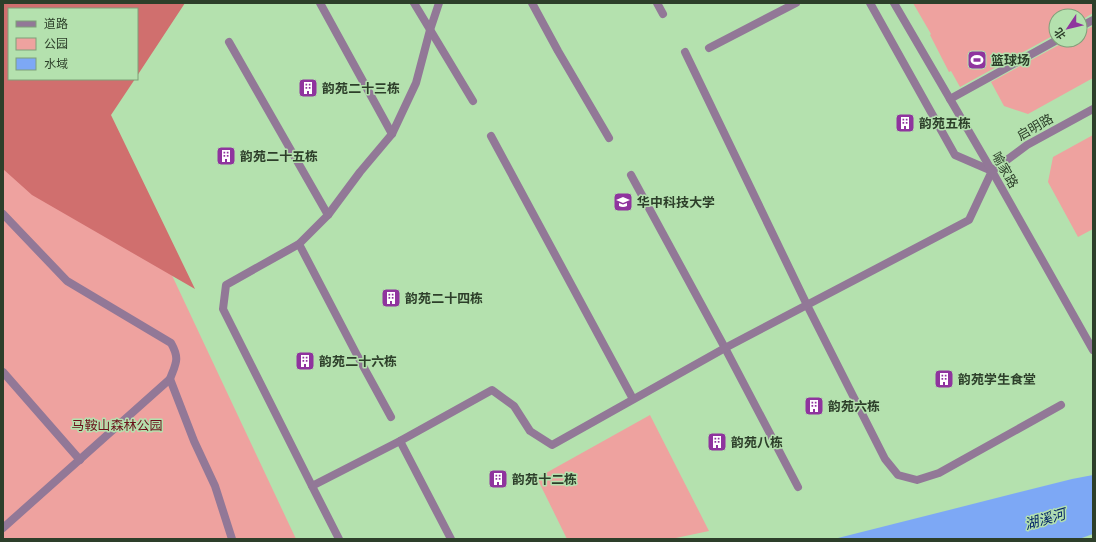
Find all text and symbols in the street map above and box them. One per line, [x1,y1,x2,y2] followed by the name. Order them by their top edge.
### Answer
[8,8,138,80] legend
[1048,8,1088,48] north arrow
[44,17,68,31] text: 道路
[1052,25,1069,42] text: 北
[44,37,68,51] text: 公园
[966,49,988,71] sports icon: 篮球场
[991,53,1030,68] place label: 篮球场
[44,57,68,71] text: 水域
[297,77,319,99] building icon: 韵苑二十三栋
[322,81,400,96] place label: 韵苑二十三栋
[1014,111,1056,143] street label: 启明路
[894,112,916,134] building icon: 韵苑五栋
[919,116,971,131] place label: 韵苑五栋
[215,145,237,167] building icon: 韵苑二十五栋
[240,149,318,164] place label: 韵苑二十五栋
[989,149,1021,191] street label: 喻家路
[612,191,634,213] school or university icon: 华中科技大学
[637,195,715,210] place label: 华中科技大学
[380,287,402,309] building icon: 韵苑二十四栋
[405,291,483,306] place label: 韵苑二十四栋
[294,350,316,372] building icon: 韵苑二十六栋
[319,354,397,369] place label: 韵苑二十六栋
[933,368,955,390] building icon: 韵苑学生食堂
[958,372,1036,387] place label: 韵苑学生食堂
[803,395,825,417] building icon: 韵苑六栋
[828,399,880,414] place label: 韵苑六栋
[71,418,163,433] park label: 马鞍山森林公园
[706,431,728,453] building icon: 韵苑八栋
[731,435,783,450] place label: 韵苑八栋
[487,468,509,490] building icon: 韵苑十二栋
[512,472,577,487] place label: 韵苑十二栋
[1023,505,1070,532] water label: 湖溪河

